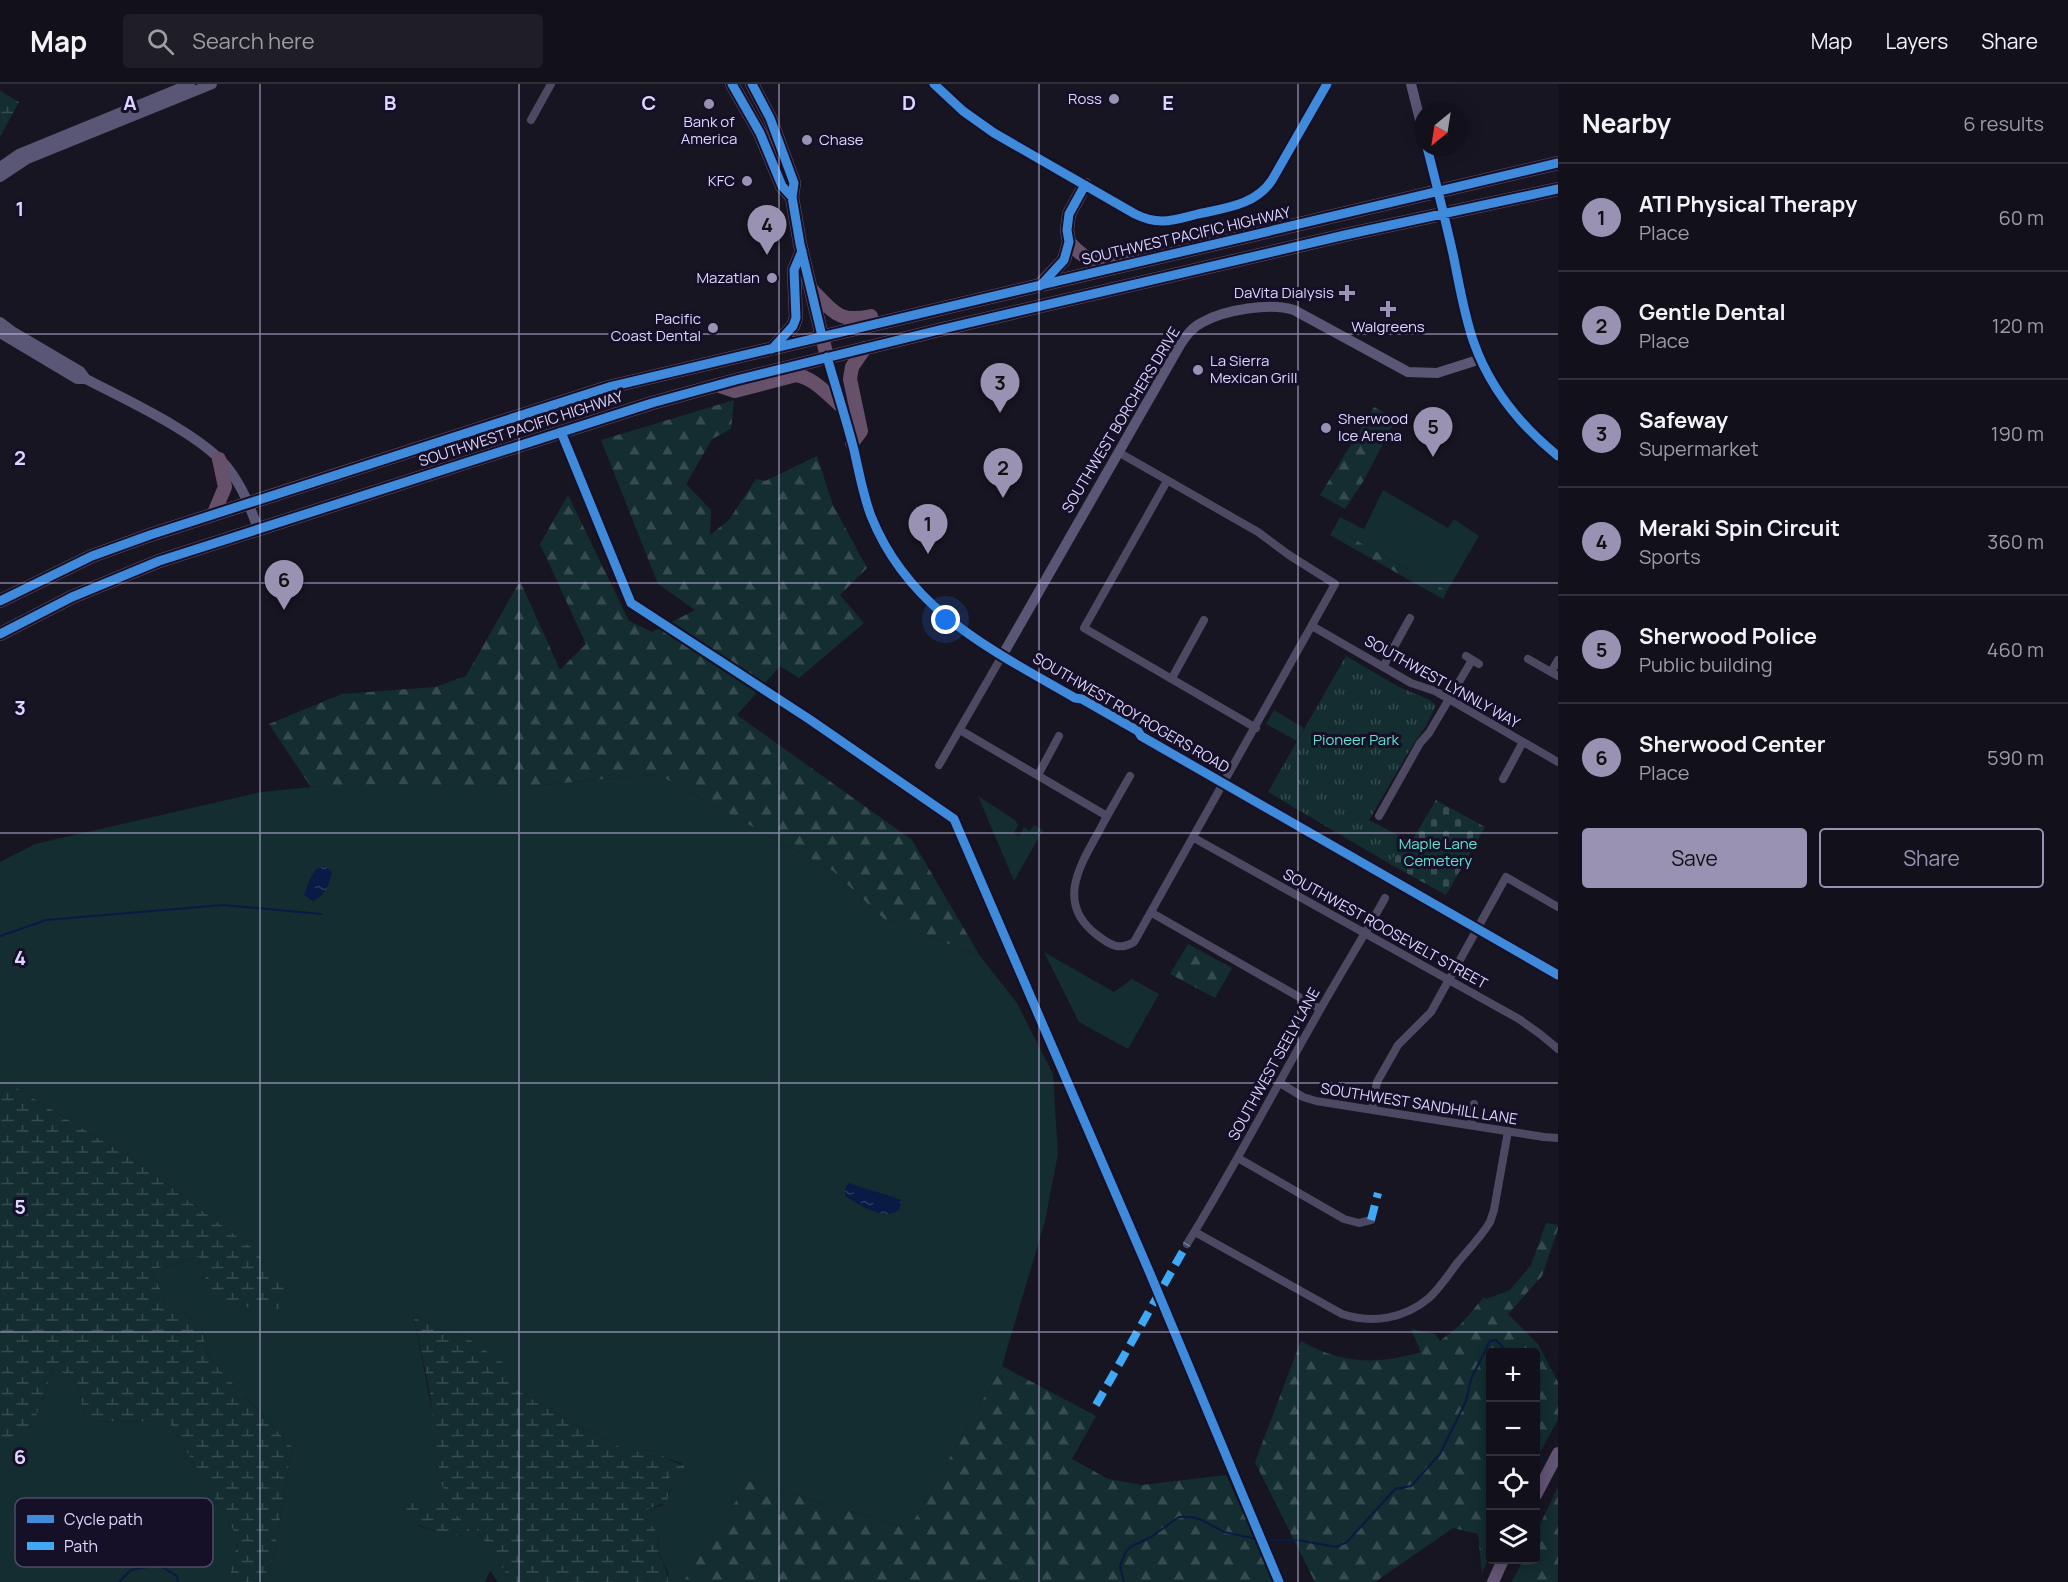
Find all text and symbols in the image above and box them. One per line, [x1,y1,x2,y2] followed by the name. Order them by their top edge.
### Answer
[123,14,543,68] search box
[30,22,87,60] text: Map
[144,25,177,58] icon: search
[192,26,315,56] text: Search here
[1811,27,1852,55] text: Map
[1885,27,1948,55] text: Layers
[1981,27,2038,55] text: Share
[1068,88,1102,109] place label: Ross
[123,89,137,116] text: A
[384,89,397,116] text: B
[642,89,656,116] text: C
[902,89,916,116] text: D
[1162,89,1174,116] text: E
[1107,92,1121,106] marker: Ross
[702,97,716,111] marker: Bank of America
[1414,102,1468,156] north arrow
[1582,105,1671,141] text: Nearby
[1963,110,2044,137] text: 6 results
[681,111,737,149] place label: Bank of America
[819,129,864,150] place label: Chase
[800,133,814,147] marker: Chase
[708,170,735,191] place label: KFC
[740,174,754,188] marker: KFC
[1639,189,1857,219] text: ATI Physical Therapy
[16,195,24,222] text: 1
[1079,201,1293,270] street label: SOUTHWEST PACIFIC HIGHWAY
[1597,204,1606,231] text: 1
[1998,204,2044,231] text: 60 m
[748,206,786,255] pin: 4
[1639,219,1689,246] text: Place
[696,267,760,288] place label: Mazatlan
[765,271,779,285] marker: Mazatlan
[1234,282,1334,303] place label: DaVita Dialysis
[1338,284,1356,302] marker: DaVita Dialysis
[1639,297,1786,327] text: Gentle Dental
[1381,302,1395,316] marker: Walgreens
[611,308,701,346] place label: Pacific Coast Dental
[1596,312,1607,339] text: 2
[1992,312,2044,339] text: 120 m
[1351,316,1425,337] place label: Walgreens
[706,321,720,335] marker: Pacific Coast Dental
[1056,323,1185,517] street label: SOUTHWEST BORCHERS DRIVE
[1639,327,1689,354] text: Place
[1210,350,1297,388] place label: La Sierra Mexican Grill
[1191,363,1205,377] marker: La Sierra Mexican Grill
[980,364,1020,413] pin: 3
[416,385,626,472] street label: SOUTHWEST PACIFIC HIGHWAY
[1639,405,1728,435] text: Safeway
[1338,408,1408,446] place label: Sherwood Ice Arena
[1414,408,1452,457] pin: 5
[1596,420,1607,447] text: 3
[1991,420,2044,447] text: 190 m
[1319,421,1333,435] marker: Sherwood Ice Arena
[1639,435,1759,462] text: Supermarket
[14,444,26,471] text: 2
[984,448,1022,498] pin: 2
[908,504,948,554] pin: 1
[1639,513,1840,543] text: Meraki Spin Circuit
[1595,528,1608,555] text: 4
[1987,528,2044,555] text: 360 m
[1639,543,1701,570] text: Sports
[264,560,304,610] pin: 6
[931,605,960,634] your location
[1639,621,1817,651] text: Sherwood Police
[1361,630,1524,733] street label: SOUTHWEST LYNNLY WAY
[1596,636,1607,663] text: 5
[1987,636,2044,663] text: 460 m
[1029,647,1234,778] street label: SOUTHWEST ROY ROGERS ROAD
[1639,651,1773,678] text: Public building
[14,694,26,721] text: 3
[1313,729,1400,750] park label: Pioneer Park
[1639,729,1826,759] text: Sherwood Center
[1595,744,1608,771] text: 6
[1987,744,2044,771] text: 590 m
[1639,759,1689,786] text: Place
[1582,828,1807,888] button: Save
[1819,828,2044,888] button: Share
[1399,833,1478,871] park label: Maple Lane Cemetery
[1279,863,1491,994] street label: SOUTHWEST ROOSEVELT STREET
[14,944,26,971] text: 4
[1223,983,1324,1144] street label: SOUTHWEST SEELY LANE
[1319,1078,1519,1129] street label: SOUTHWEST SANDHILL LANE
[14,1193,26,1220] text: 5
[1486,1348,1540,1564] map controls
[1486,1348,1540,1402] button: +
[1486,1402,1540,1456] button: −
[14,1443,26,1470] text: 6
[1486,1456,1540,1510] button: locate
[15,1498,213,1567] legend
[64,1508,143,1530] text: Cycle path
[1486,1510,1540,1564] button: layers
[64,1535,98,1557] text: Path

